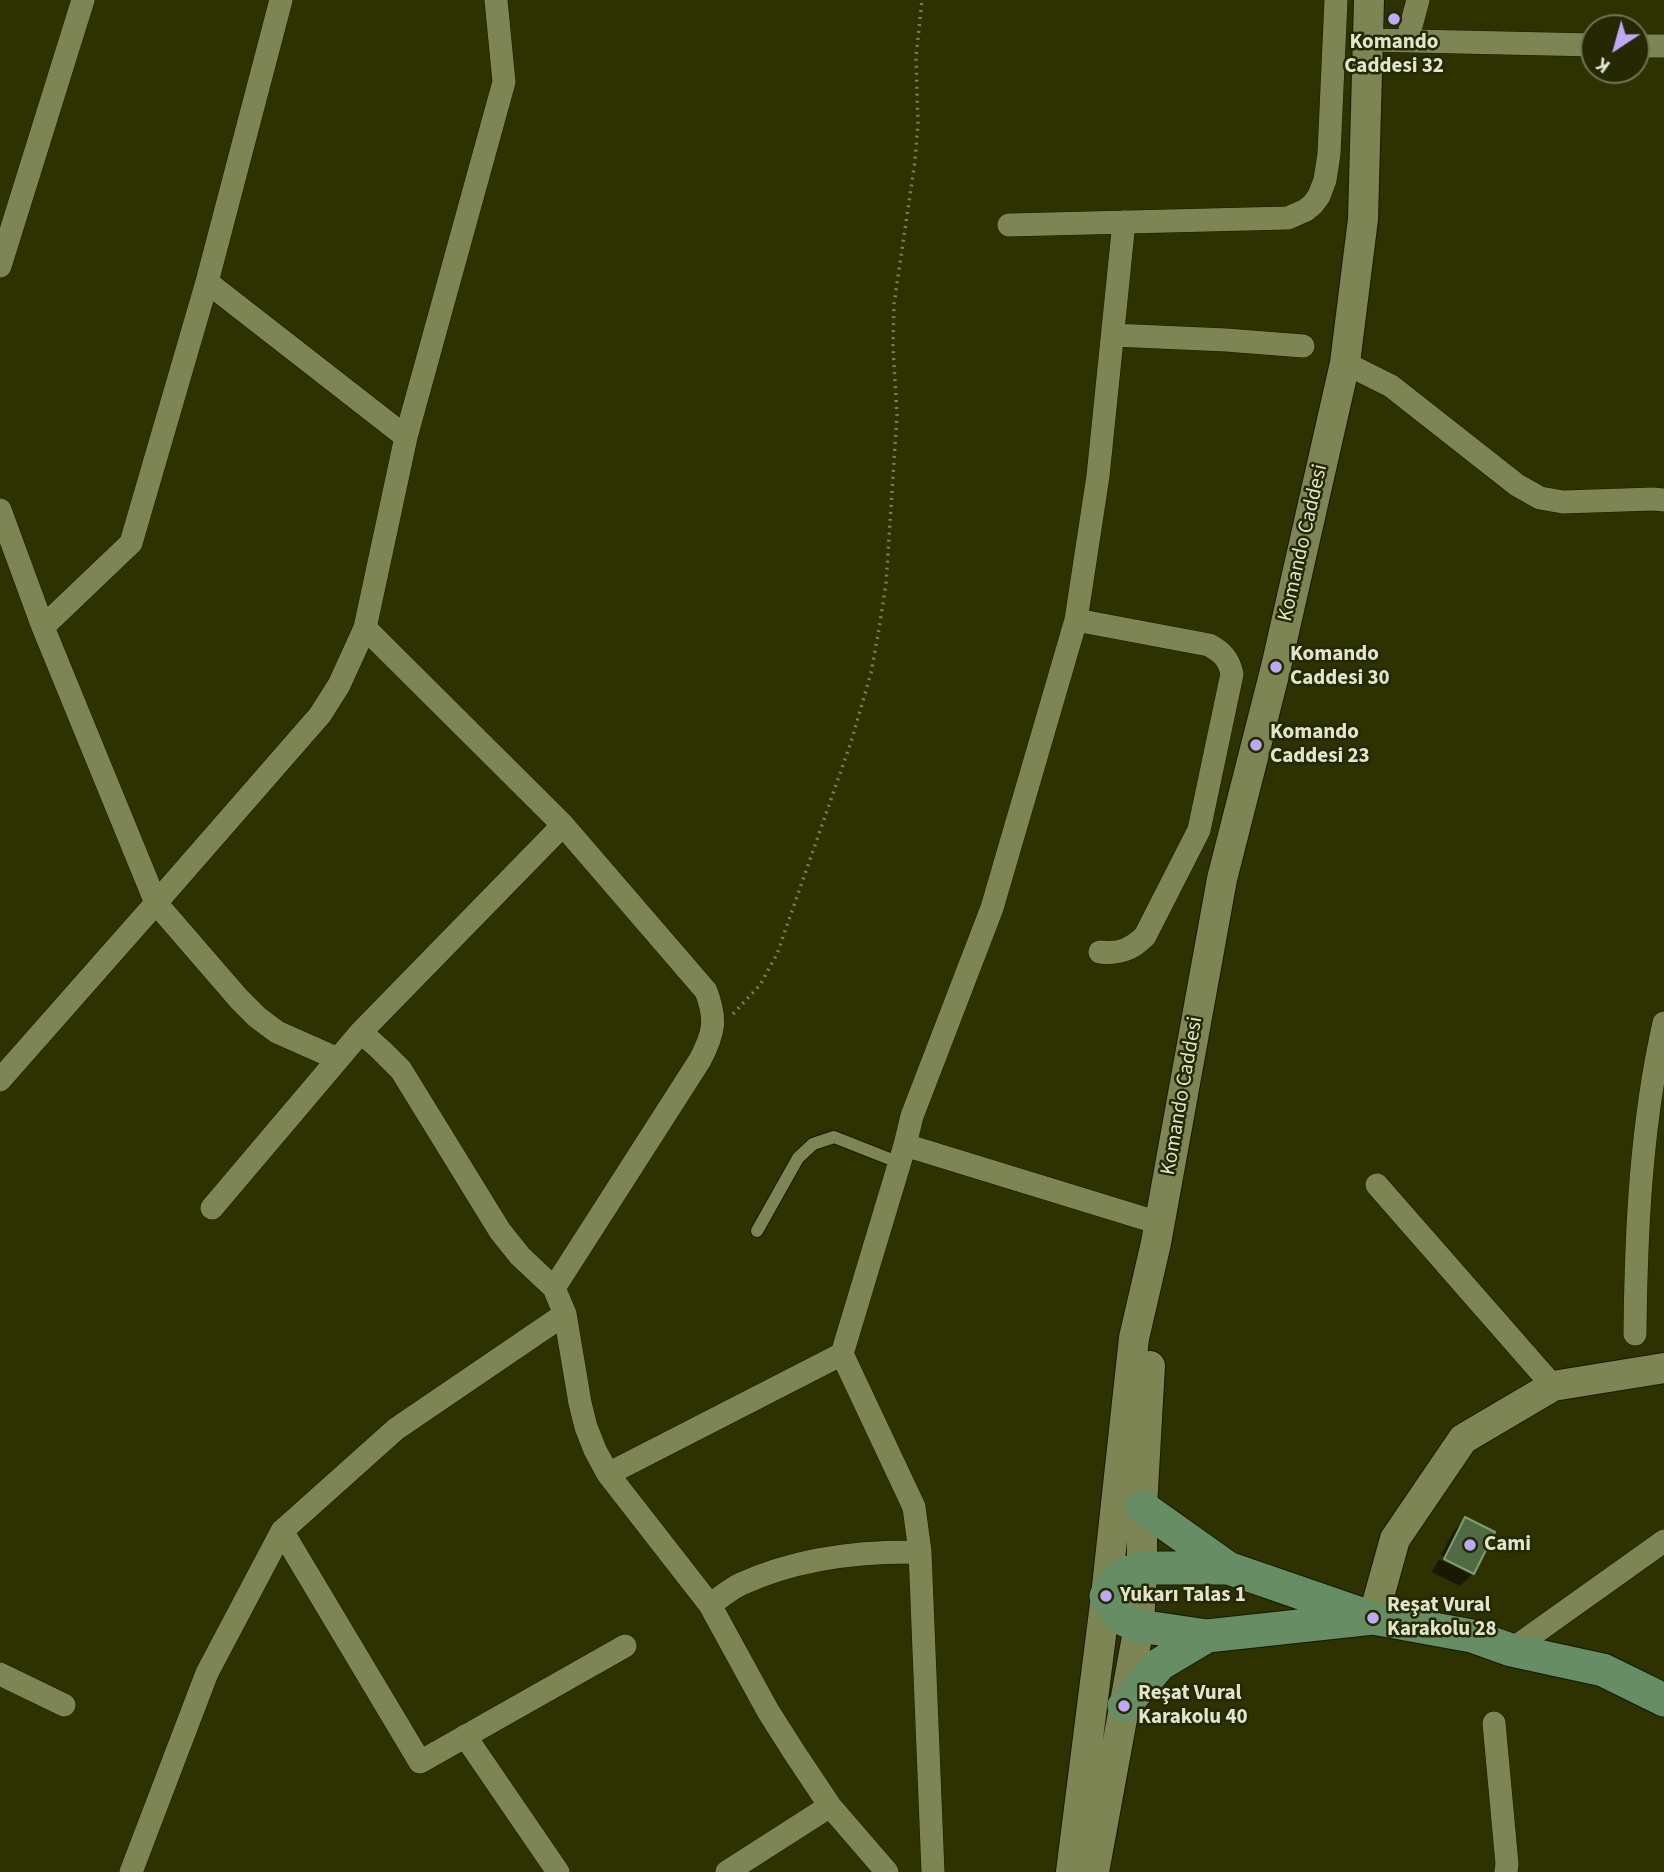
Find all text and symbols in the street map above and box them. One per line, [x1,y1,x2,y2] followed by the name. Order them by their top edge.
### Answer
[1386,11,1402,27] marker: Komando Caddesi 32
[1580,14,1650,84] north arrow
[1344,30,1444,80] place label: Komando Caddesi 32
[1591,50,1616,79] text: K
[1274,462,1334,624] street label: Komando Caddesi
[1290,642,1390,692] place label: Komando Caddesi 30
[1268,659,1284,675] marker: Komando Caddesi 30
[1270,720,1370,770] place label: Komando Caddesi 23
[1248,737,1264,753] marker: Komando Caddesi 23
[1157,1015,1209,1177] street label: Komando Caddesi
[1484,1532,1531,1558] place label: Cami
[1462,1537,1478,1553] marker: Cami
[1120,1583,1246,1609] place label: Yukarı Talas 1
[1098,1588,1114,1604] marker: Yukarı Talas 1
[1387,1593,1497,1643] place label: Reşat Vural Karakolu 28
[1365,1610,1381,1626] marker: Reşat Vural Karakolu 28
[1138,1681,1248,1731] place label: Reşat Vural Karakolu 40
[1116,1698,1132,1714] marker: Reşat Vural Karakolu 40

